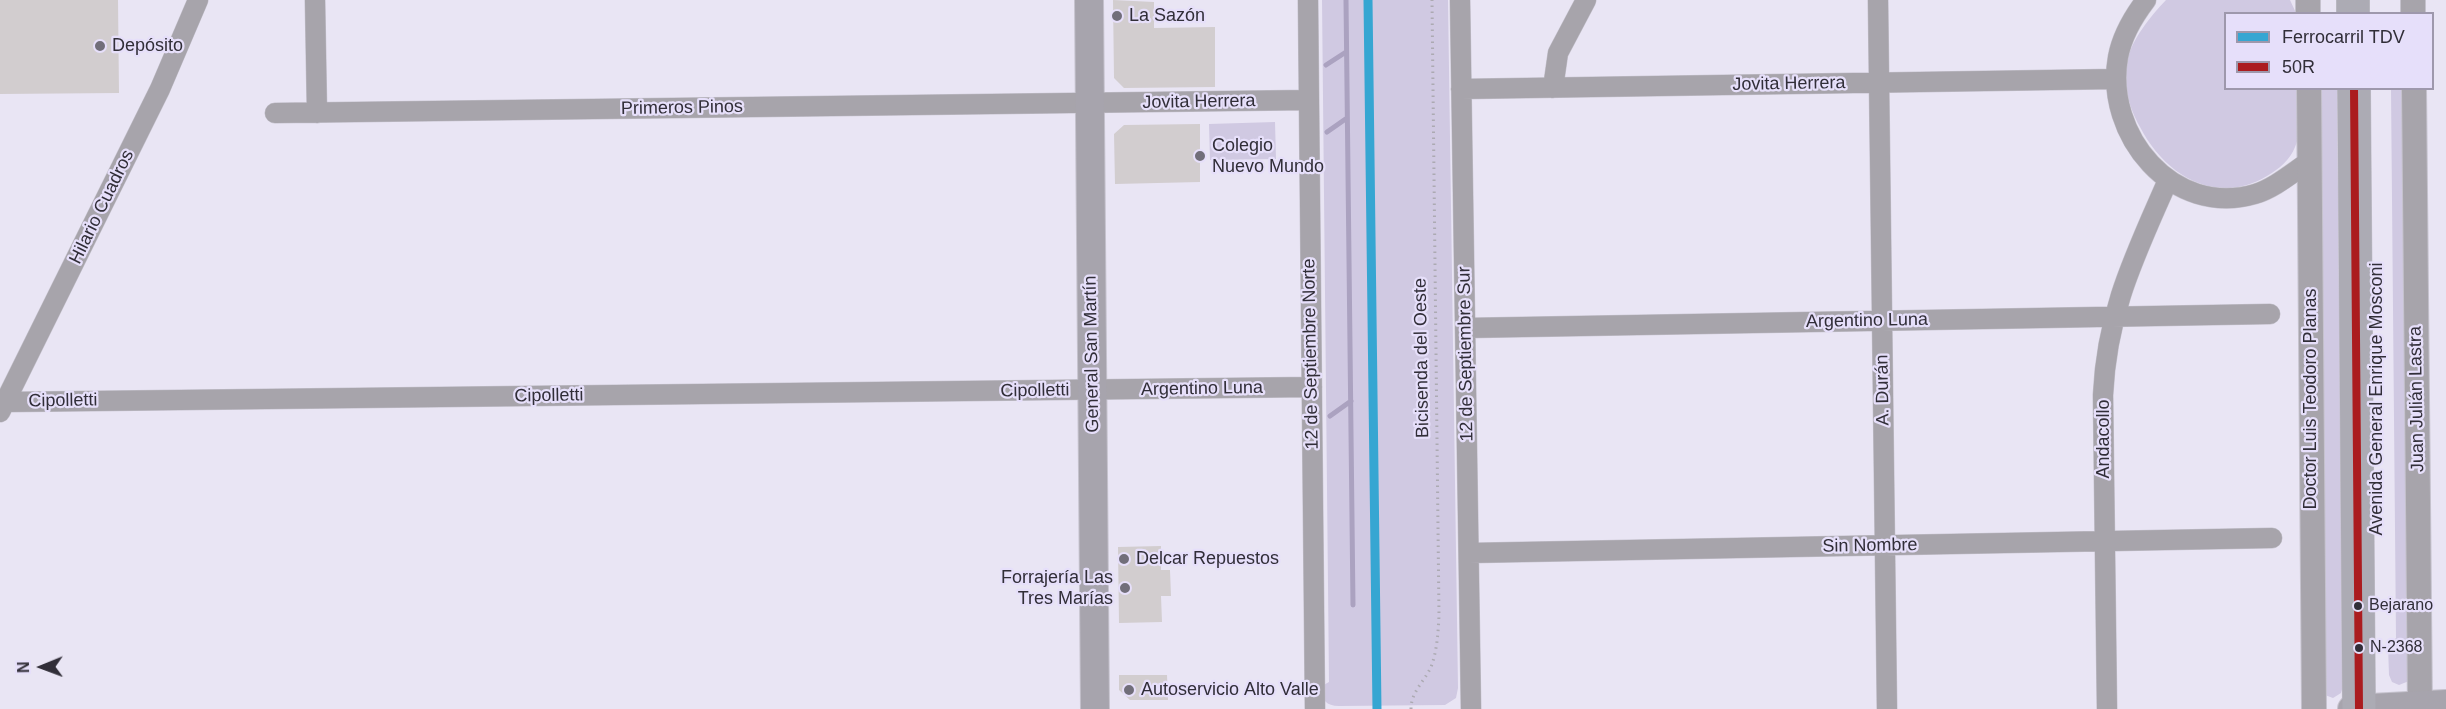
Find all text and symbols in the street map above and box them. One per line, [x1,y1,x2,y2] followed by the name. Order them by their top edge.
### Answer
[1129,5,1205,27] place label: La Sazón
[1110,9,1124,23] marker: La Sazón
[2224,12,2434,90] legend
[2282,27,2405,47] text: Ferrocarril TDV
[112,35,183,57] place label: Depósito
[93,39,107,53] marker: Depósito
[2282,57,2315,77] text: 50R
[1732,72,1846,96] street label: Jovita Herrera
[1142,90,1256,114] street label: Jovita Herrera
[621,96,743,120] street label: Primeros Pinos
[1212,135,1324,178] place label: Colegio Nuevo Mundo
[65,147,139,267] street label: Hilario Cuadros
[1193,149,1207,163] marker: Colegio Nuevo Mundo
[1299,258,1323,450] street label: 12 de Septiembre Norte
[2366,263,2388,535] street label: Avenida General Enrique Mosconi
[1454,266,1478,442] street label: 12 de Septiembre Sur
[1080,275,1104,433] street label: General San Martín
[1410,278,1434,438] street label: Bicisenda del Oeste
[2300,288,2322,510] street label: Doctor Luis Teodoro Planas
[1806,309,1928,333] street label: Argentino Luna
[2405,326,2429,472] street label: Juan Julián Lastra
[1872,354,1894,426] street label: A. Durán
[1141,377,1263,401] street label: Argentino Luna
[1000,380,1070,402] street label: Cipolletti
[514,385,584,407] street label: Cipolletti
[28,390,98,412] street label: Cipolletti
[2093,399,2115,479] street label: Andacollo
[1822,534,1918,558] street label: Sin Nombre
[1136,548,1279,570] place label: Delcar Repuestos
[1117,552,1131,566] marker: Delcar Repuestos
[1001,567,1113,610] place label: Forrajería Las Tres Marías
[1118,581,1132,595] marker: Forrajería Las Tres Marías
[2369,596,2433,616] place label: Bejarano
[2352,600,2364,612] marker: Bejarano
[12,637,72,697] north arrow
[2370,638,2422,658] place label: N-2368
[2353,642,2365,654] marker: N-2368
[15,661,32,673] text: N
[1141,679,1319,701] place label: Autoservicio Alto Valle
[1122,683,1136,697] marker: Autoservicio Alto Valle

